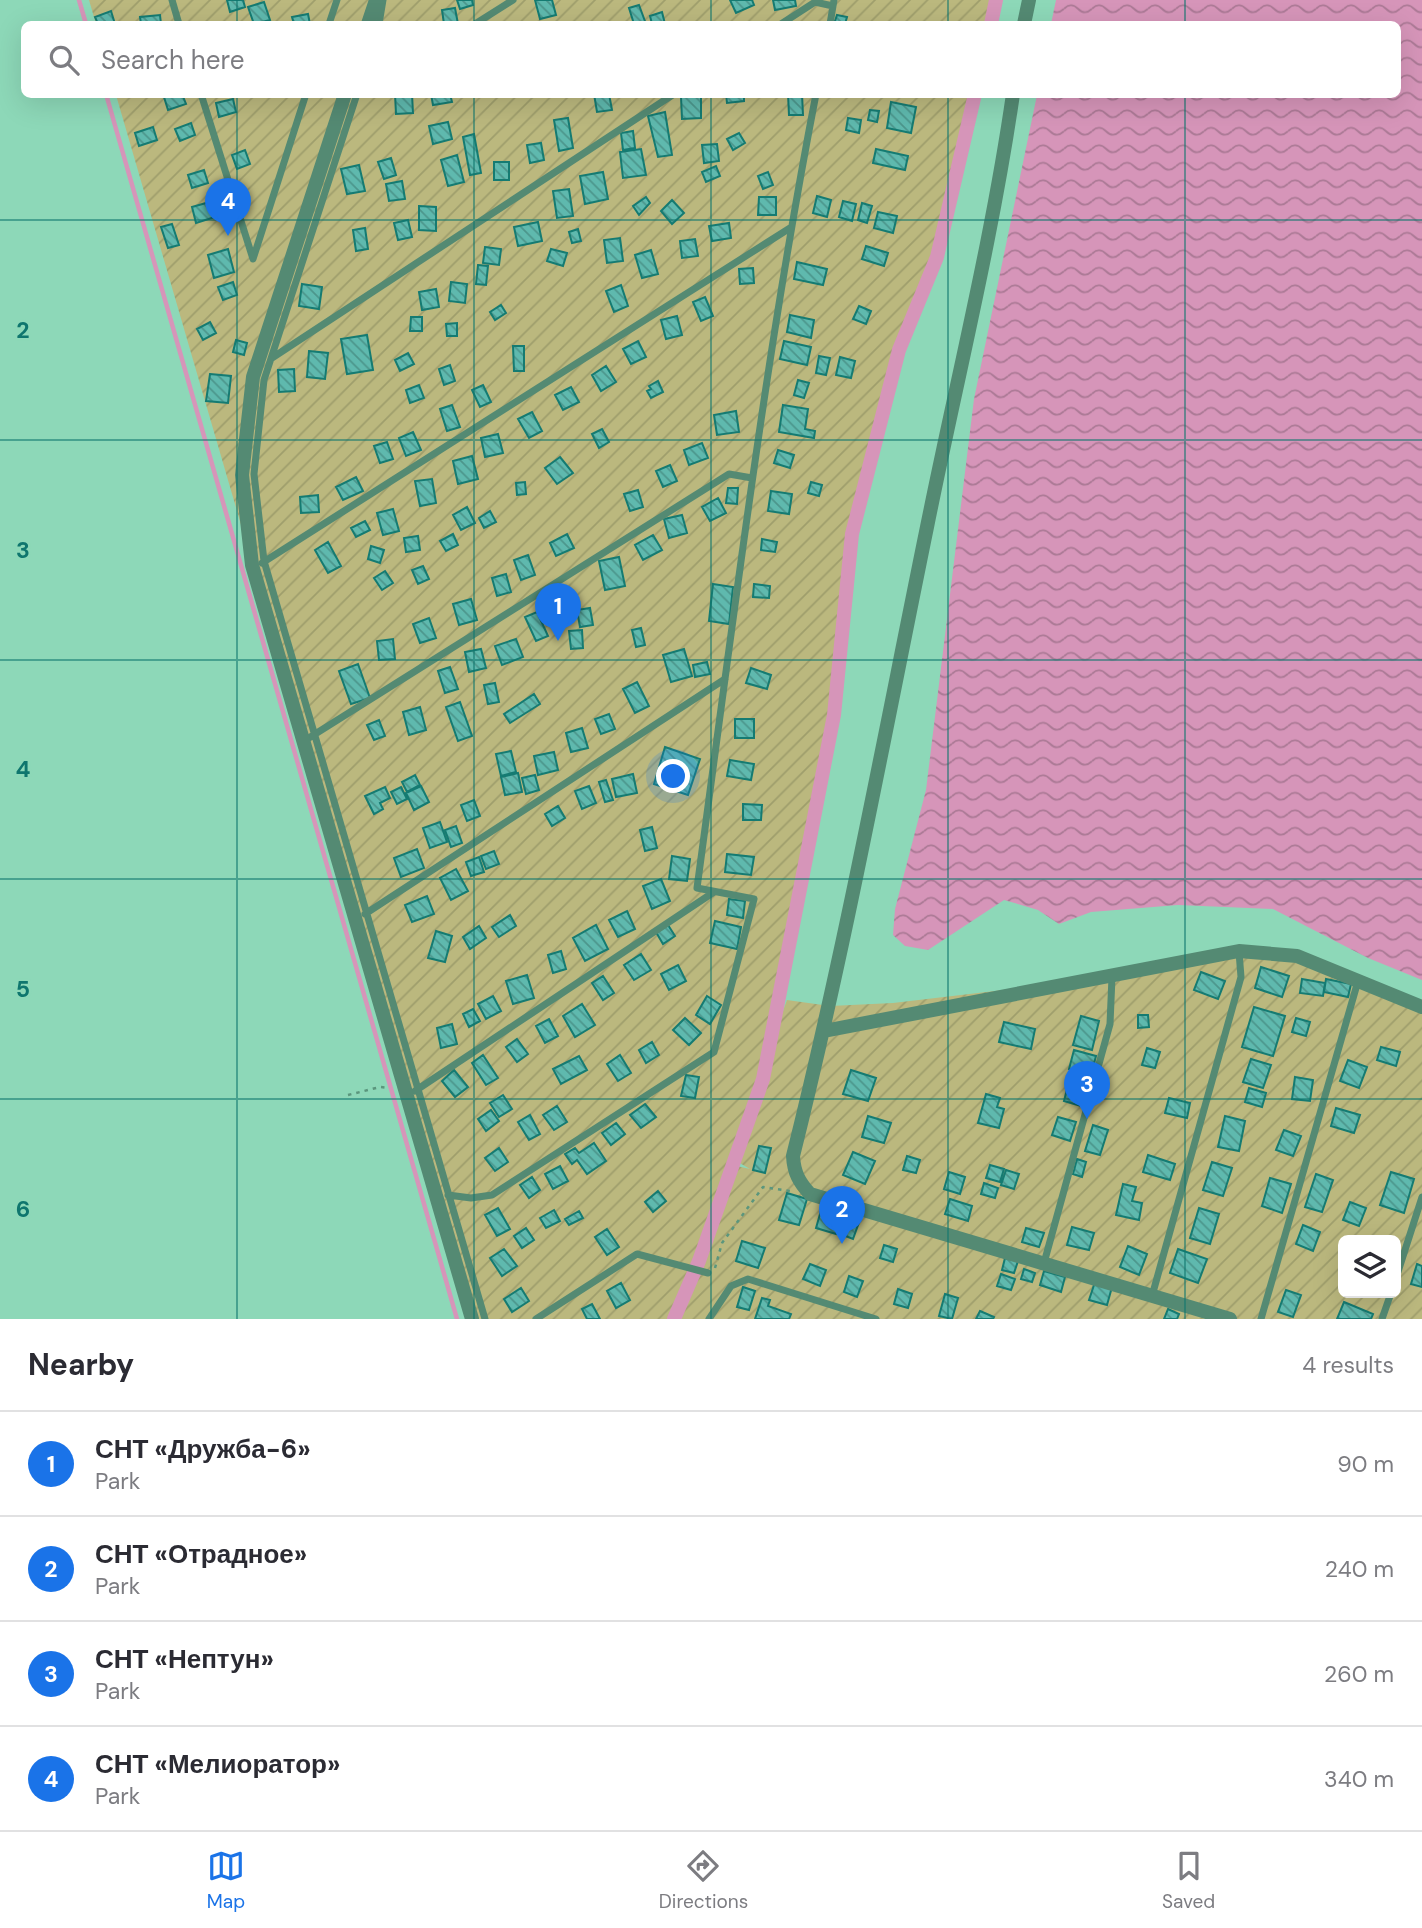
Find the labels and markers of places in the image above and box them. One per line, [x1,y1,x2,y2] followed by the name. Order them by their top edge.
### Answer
[205,178,251,236] pin: 4
[535,583,581,641] pin: 1
[1064,1061,1110,1119] pin: 3
[819,1186,865,1244] pin: 2

